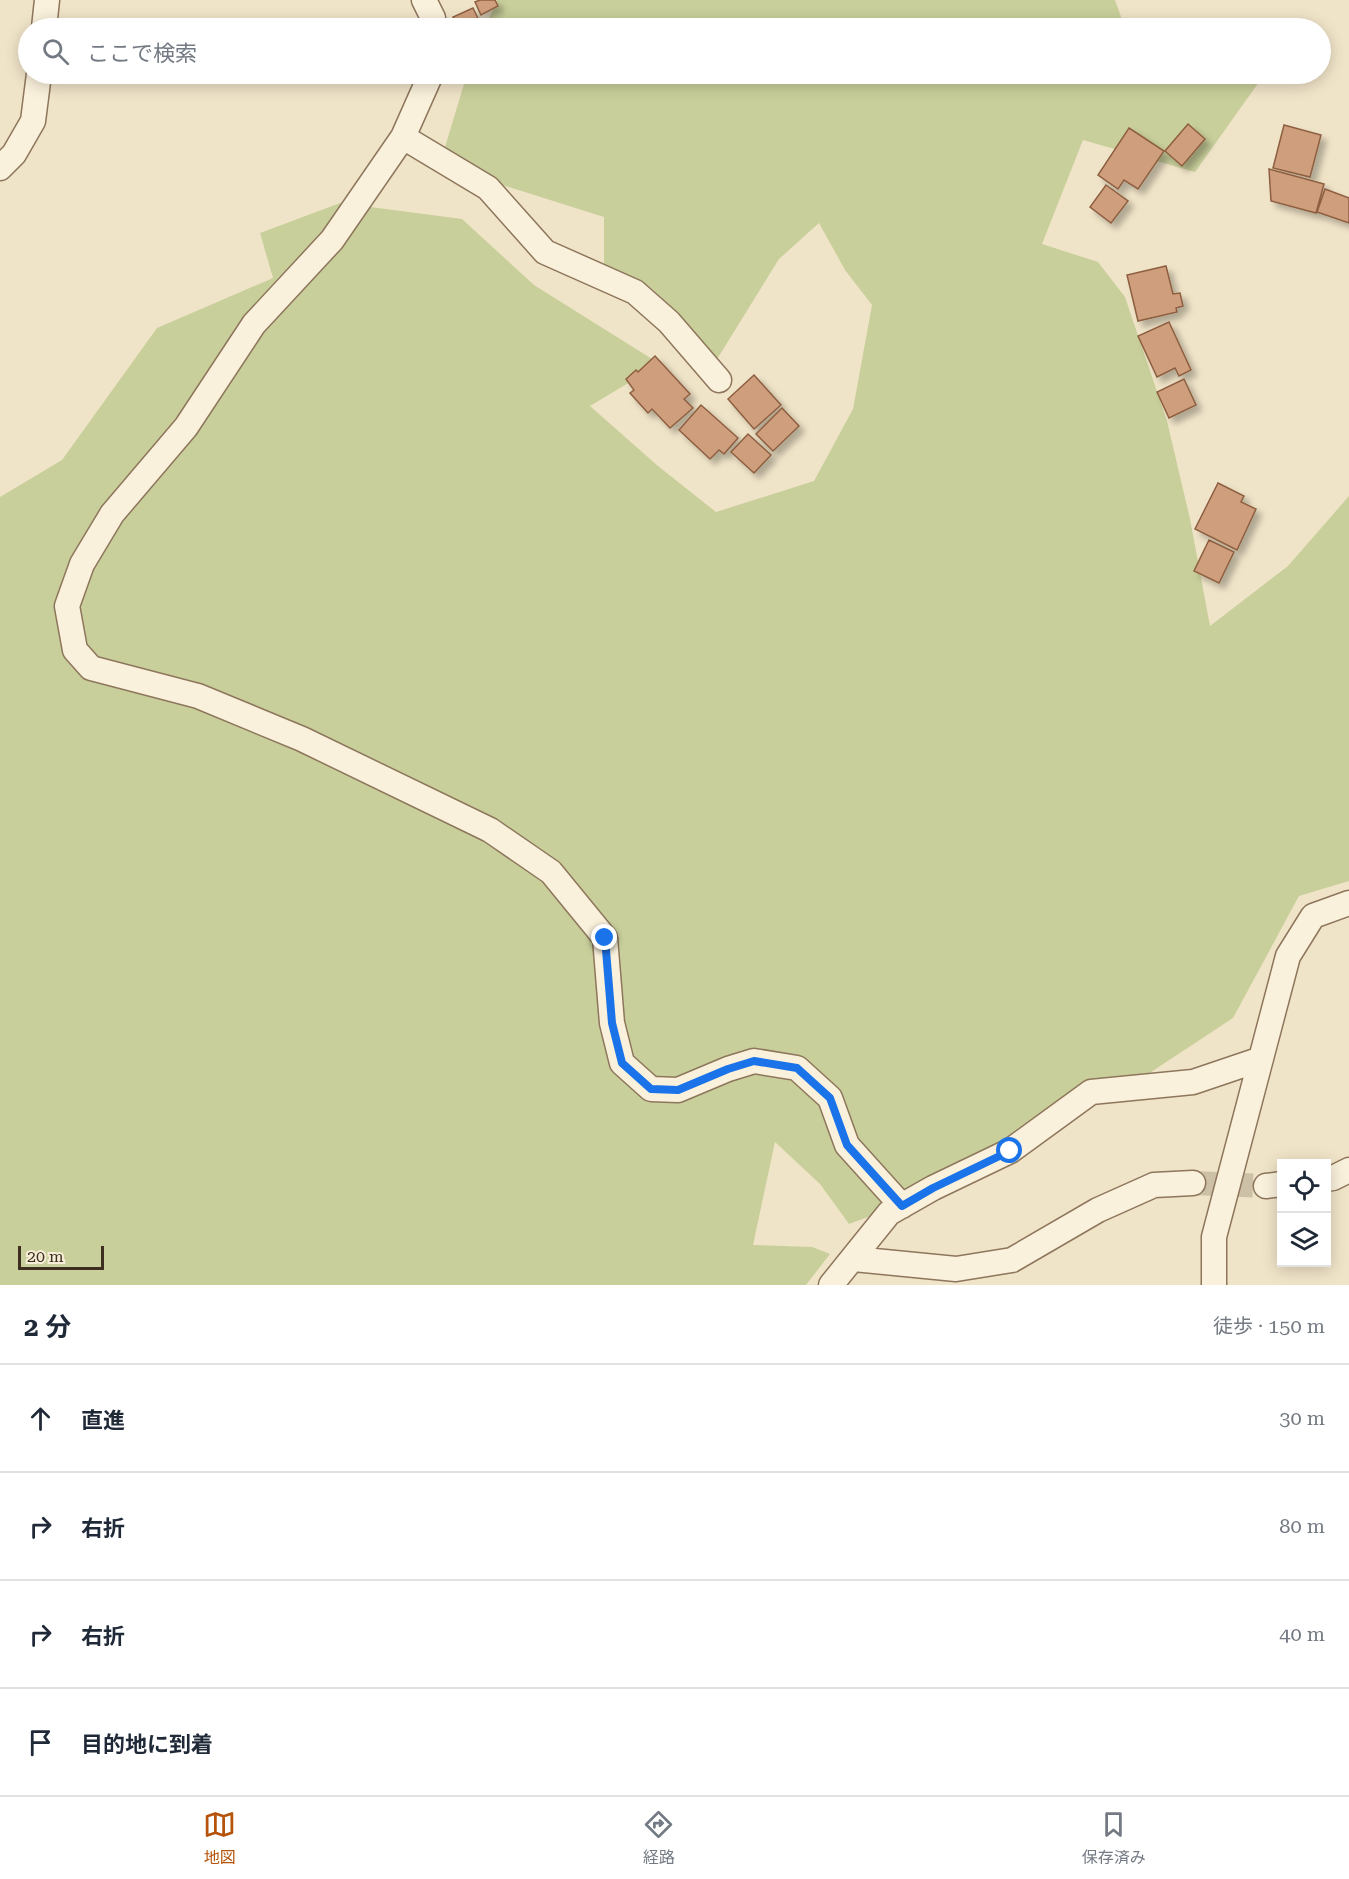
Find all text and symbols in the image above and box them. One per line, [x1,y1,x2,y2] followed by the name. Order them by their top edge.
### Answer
[18,18,1331,84] search box
[39,35,72,68] icon: search
[87,41,197,66] text: ここで検索
[591,924,617,950] route end
[996,1137,1022,1163] route start
[1277,1159,1331,1267] map controls
[1277,1159,1331,1213] button: locate
[1277,1213,1331,1267] button: layers
[18,1243,104,1270] scale bar
[27,1247,64,1266] text: 20 m
[24,1312,71,1342] text: 2 分
[1213,1314,1325,1338] text: 徒歩 · 150 m
[24,1402,57,1435] icon: ahead
[1279,1406,1325,1430] text: 30 m
[81,1408,125,1433] text: 直進
[24,1510,57,1543] icon: right
[1279,1514,1325,1538] text: 80 m
[81,1516,125,1541] text: 右折
[24,1618,57,1651] icon: right
[1279,1622,1325,1646] text: 40 m
[81,1624,125,1649] text: 右折
[24,1726,57,1759] icon: arrive
[81,1732,213,1757] text: 目的地に到着
[203,1808,236,1868] tab: 地図
[642,1808,675,1868] tab: 経路
[1082,1808,1146,1868] tab: 保存済み

